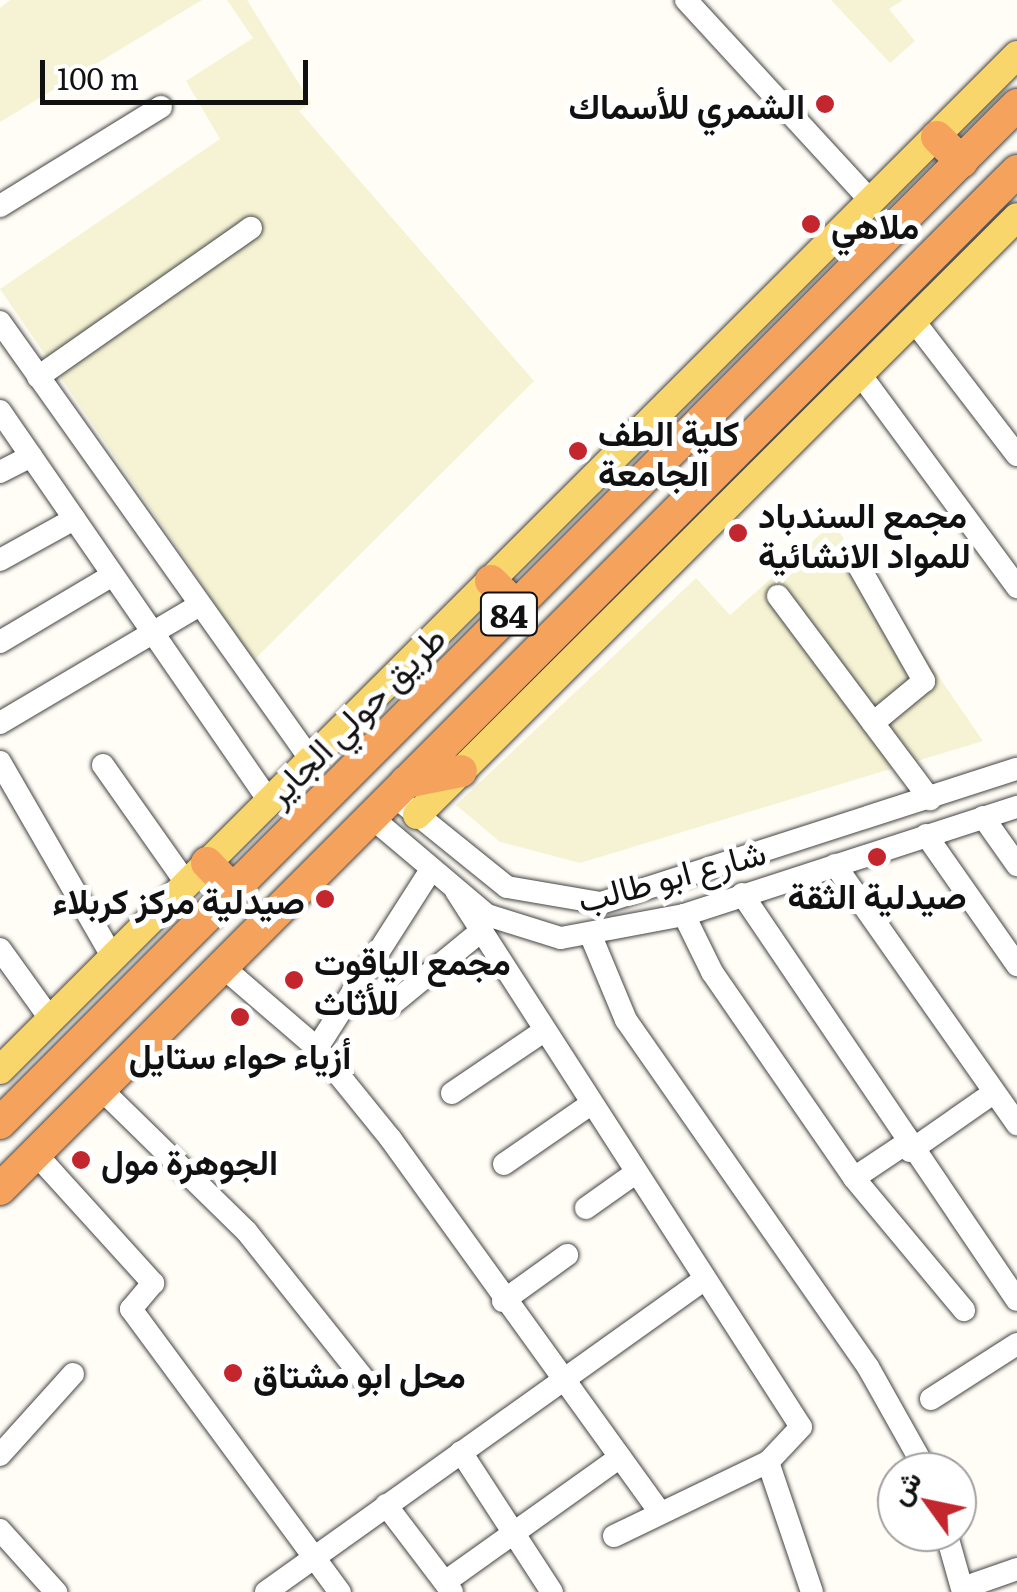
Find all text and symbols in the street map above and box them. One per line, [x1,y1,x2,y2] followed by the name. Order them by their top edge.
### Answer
[45,40,312,102] scale bar
[57,55,139,99] text: 100 m
[568,83,805,125] place label: الشمري للأسماك
[814,93,836,115] marker: الشمري للأسماك
[831,203,919,245] place label: ملاهي
[800,213,822,235] marker: ملاهي
[598,410,739,492] place label: كلية الطف الجامعة
[567,440,589,462] marker: كلية الطف الجامعة
[758,492,971,574] place label: مجمع السندباد للمواد الانشائية
[727,522,749,544] marker: مجمع السندباد للمواد الانشائية
[479,587,539,641] road number: 84
[255,615,453,813] street label: طريق حولي الجاير
[572,829,770,919] street label: شارع ابو طالب
[866,846,888,868] marker: صيدلية الثقة
[787,873,967,915] place label: صيدلية الثقة
[52,878,305,920] place label: صيدلية مركز كربلاء
[314,888,336,910] marker: صيدلية مركز كربلاء
[314,939,511,1021] place label: مجمع الياقوت للأثاث
[283,969,305,991] marker: مجمع الياقوت للأثاث
[229,1006,251,1028] marker: أزياء حواء ستايل
[129,1033,351,1075] place label: أزياء حواء ستايل
[101,1139,278,1181] place label: الجوهرة مول
[70,1149,92,1171] marker: الجوهرة مول
[253,1352,466,1394] place label: محل ابو مشتاق
[222,1362,244,1384] marker: محل ابو مشتاق
[877,1452,977,1552] north arrow
[877,1461,930,1512] text: ش

